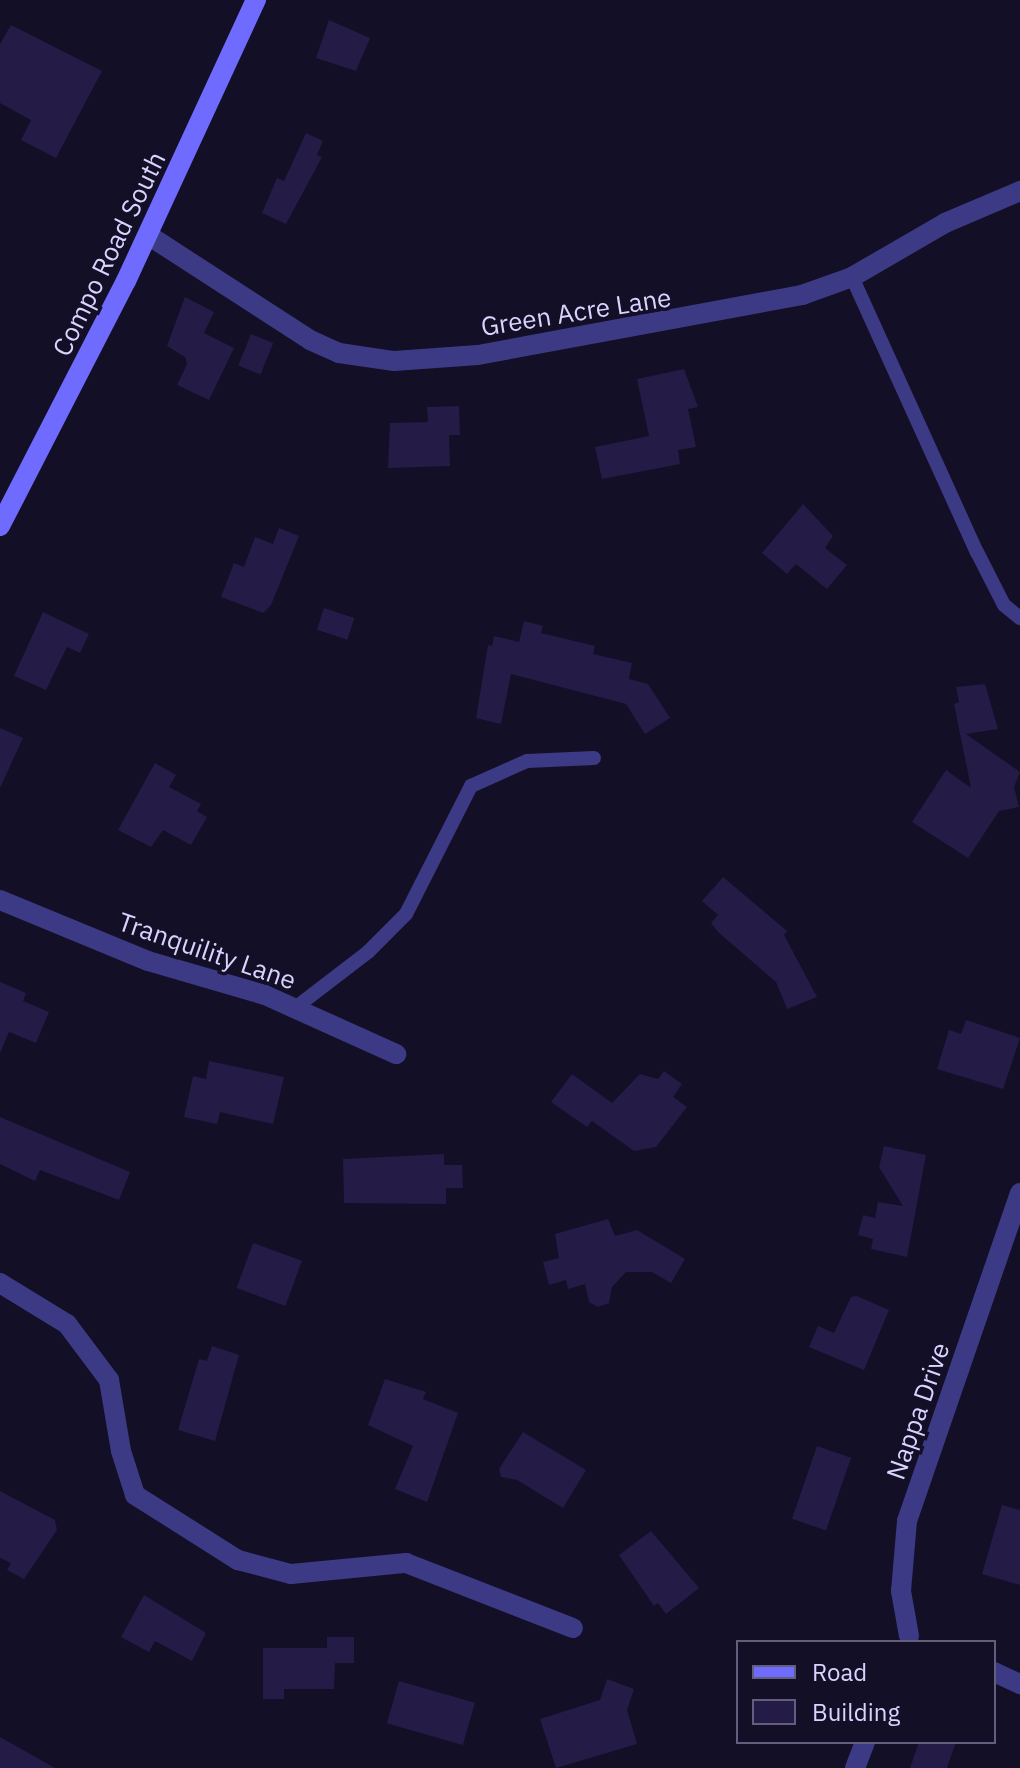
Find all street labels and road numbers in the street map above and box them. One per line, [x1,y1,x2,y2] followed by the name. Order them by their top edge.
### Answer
[46,147,172,361] street label: Compo Road South
[479,282,673,342] street label: Green Acre Lane
[114,906,300,996] street label: Tranquility Lane
[880,1338,956,1484] street label: Nappa Drive

